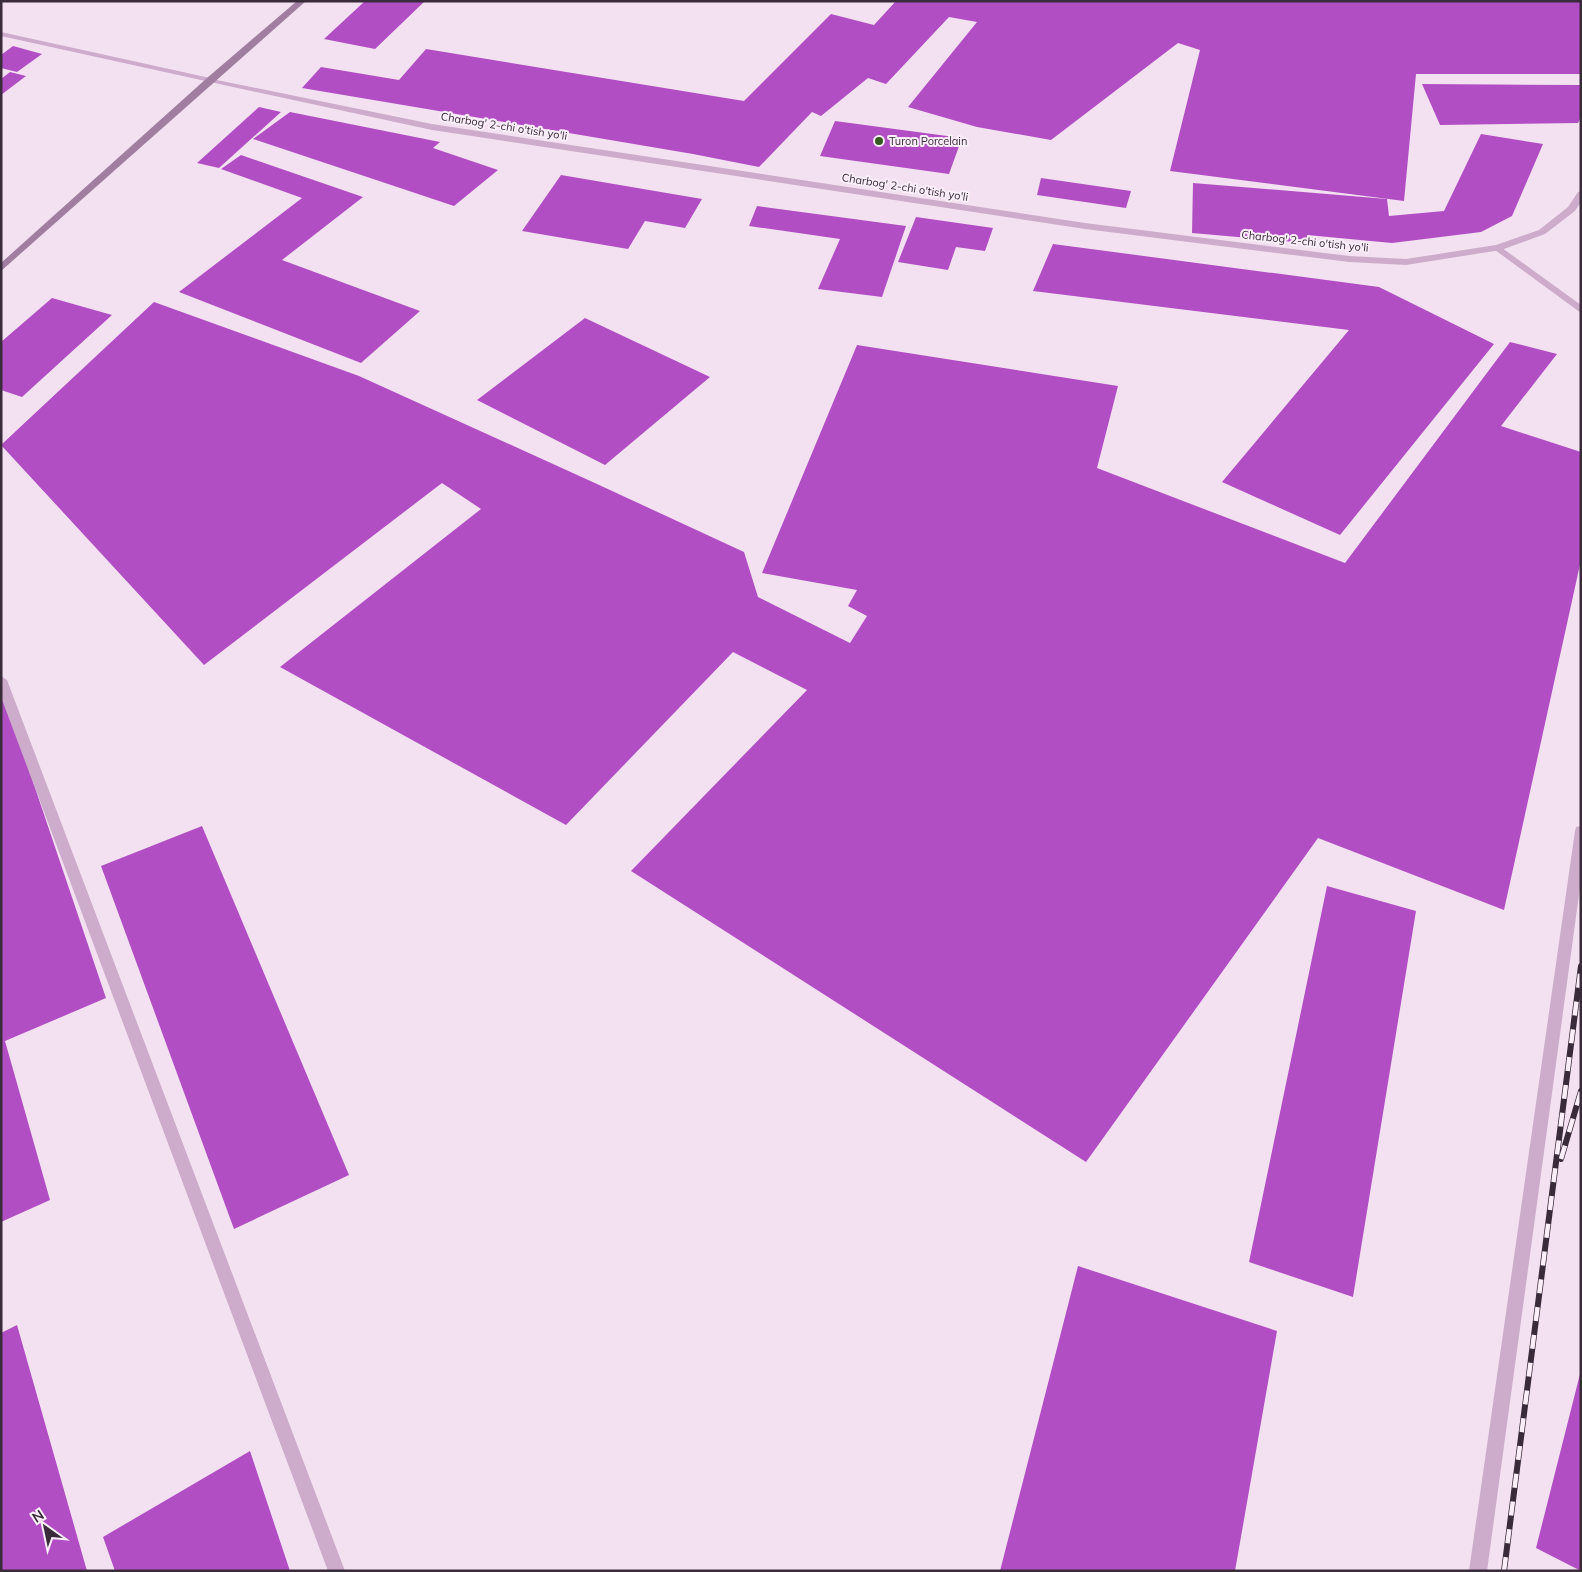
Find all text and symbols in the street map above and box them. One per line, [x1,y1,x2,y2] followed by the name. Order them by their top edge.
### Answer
[440,109,568,143] street label: Charbog' 2-chi o'tish yo'li
[889,134,967,148] place label: Turon Porcelain
[873,135,885,147] marker: Turon Porcelain
[841,170,969,204] street label: Charbog' 2-chi o'tish yo'li
[1241,227,1369,255] street label: Charbog' 2-chi o'tish yo'li
[20,1502,70,1552] north arrow
[29,1506,47,1527] text: N

